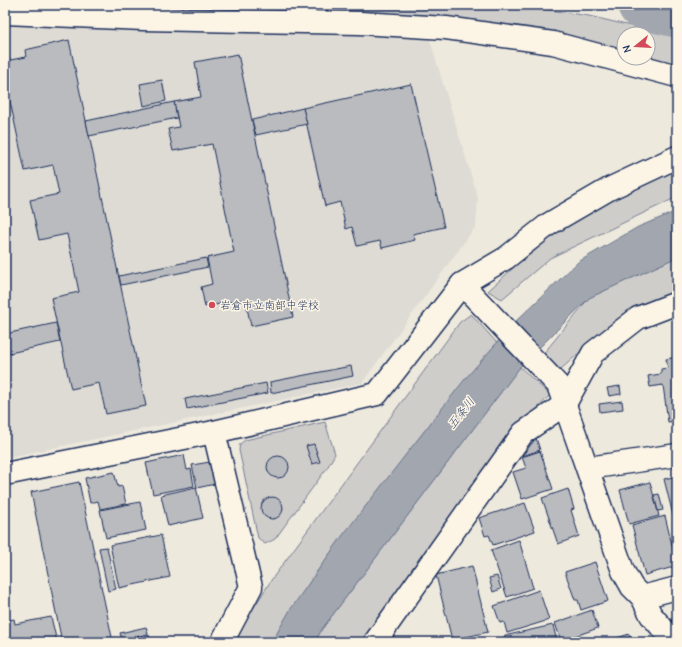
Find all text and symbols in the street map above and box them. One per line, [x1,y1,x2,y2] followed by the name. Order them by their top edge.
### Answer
[616,26,656,66] north arrow
[620,44,634,54] text: N
[220,299,319,312] place label: 岩倉市立南部中学校
[207,300,217,310] marker: 岩倉市立南部中学校
[444,395,478,431] water label: 五条川

